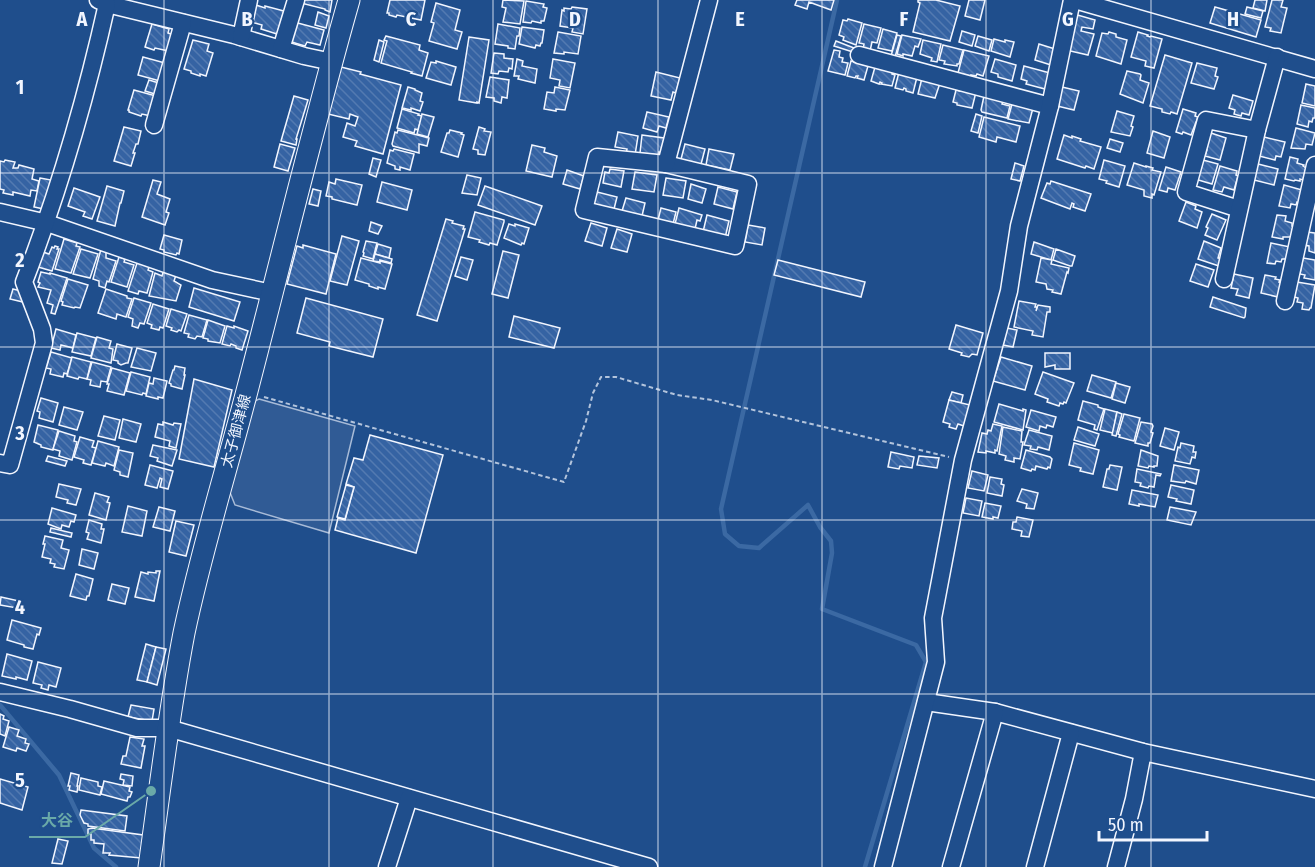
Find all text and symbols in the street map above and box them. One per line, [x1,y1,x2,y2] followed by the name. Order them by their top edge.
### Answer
[76,7,89,31] text: A
[241,7,253,31] text: B
[406,7,417,31] text: C
[569,7,581,31] text: D
[735,7,745,31] text: E
[900,7,909,31] text: F
[1062,7,1074,31] text: G
[1227,7,1239,31] text: H
[16,75,24,99] text: 1
[14,248,25,272] text: 2
[218,392,254,470] street label: 太子御津線
[14,421,25,445] text: 3
[15,595,25,619] text: 4
[15,768,25,792] text: 5
[29,803,85,837] callout: 大谷
[1099,804,1207,842] scale bar
[41,811,73,830] text: 大谷
[1108,814,1144,836] text: 50 m

